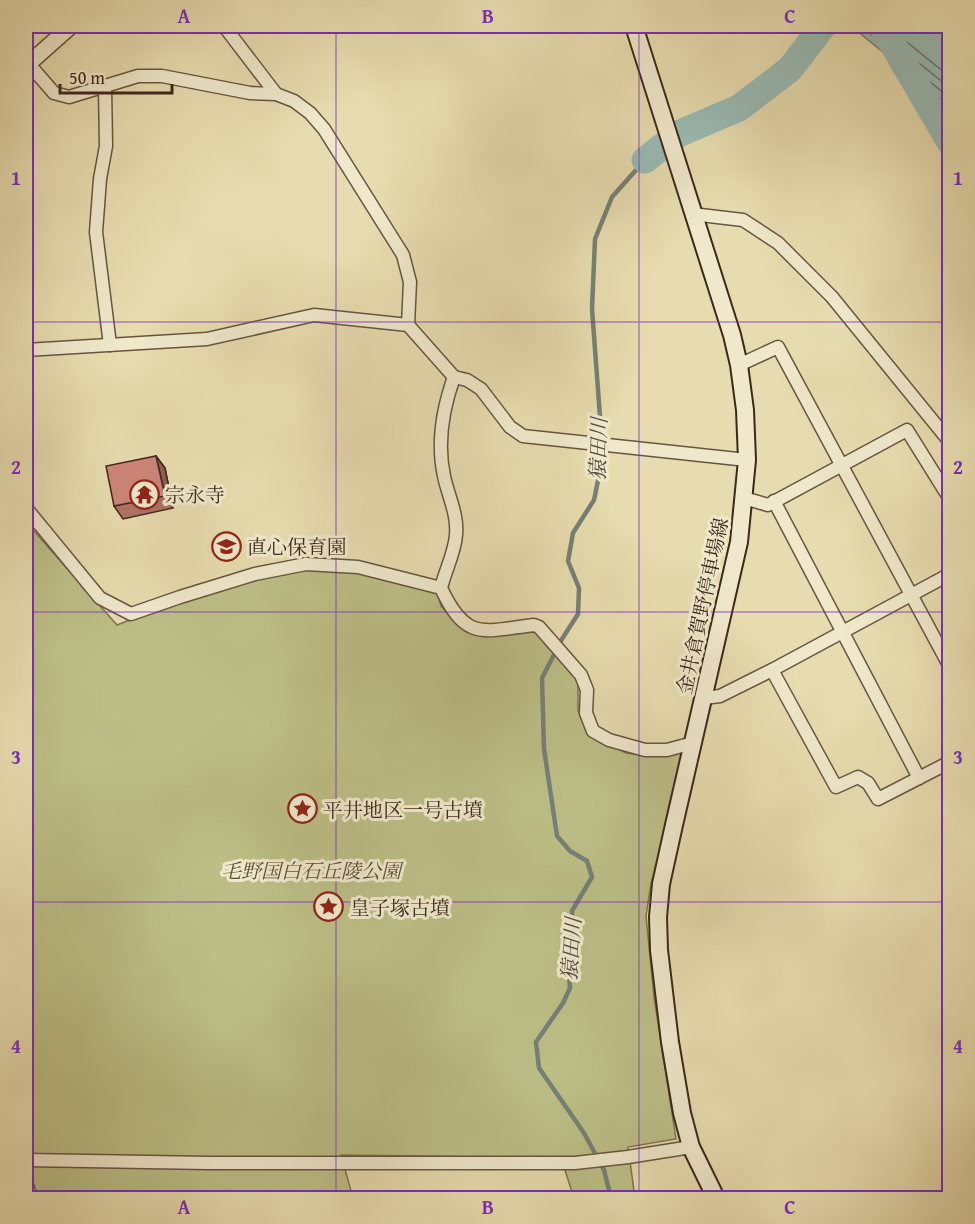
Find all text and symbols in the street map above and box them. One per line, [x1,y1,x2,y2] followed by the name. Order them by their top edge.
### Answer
[178,1,191,30] text: A
[482,1,494,30] text: B
[784,1,796,30] text: C
[60,57,172,95] scale bar
[69,64,105,91] text: 50 m
[11,163,21,192] text: 1
[953,163,963,192] text: 1
[581,415,615,481] water label: 猿田川
[11,452,21,481] text: 2
[953,452,963,481] text: 2
[128,478,160,510] temple icon: 宗永寺
[165,480,225,509] place label: 宗永寺
[669,515,735,697] street label: 金井倉賀野停車場線
[210,530,242,562] school or university icon: 直心保育園
[247,532,347,561] place label: 直心保育園
[11,742,21,771] text: 3
[953,742,963,771] text: 3
[286,793,318,825] place icon: 平井地区一号古墳
[323,795,483,824] place label: 平井地区一号古墳
[221,856,404,885] park label: 毛野国白石丘陵公園
[313,891,345,923] place icon: 皇子塚古墳
[350,893,450,922] place label: 皇子塚古墳
[553,915,589,982] water label: 猿田川
[11,1031,21,1060] text: 4
[953,1031,963,1060] text: 4
[178,1192,191,1221] text: A
[482,1192,494,1221] text: B
[784,1192,796,1221] text: C

